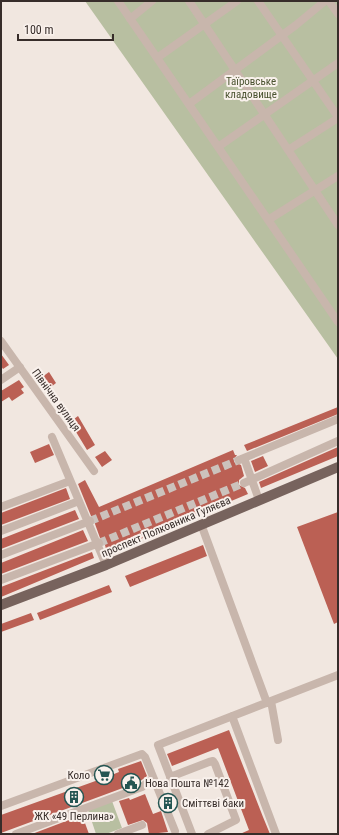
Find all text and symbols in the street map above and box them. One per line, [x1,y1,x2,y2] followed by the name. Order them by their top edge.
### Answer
[18,16,113,42] scale bar
[24,23,54,37] text: 100 m
[225,75,277,101] park label: Таїровське кладовище
[29,366,83,434] street label: Північна вулиця
[99,494,233,560] street label: проспект Полковника Гуляєва
[93,764,115,786] supermarket icon: Коло
[67,769,90,782] place label: Коло
[120,772,142,794] public building icon: Нова Пошта №142
[145,777,229,790] place label: Нова Пошта №142
[63,786,85,808] building icon: ЖК «49 Перлина»
[157,792,179,814] building icon: Сміттєві баки
[182,797,244,810] place label: Сміттєві баки
[34,810,114,823] place label: ЖК «49 Перлина»

